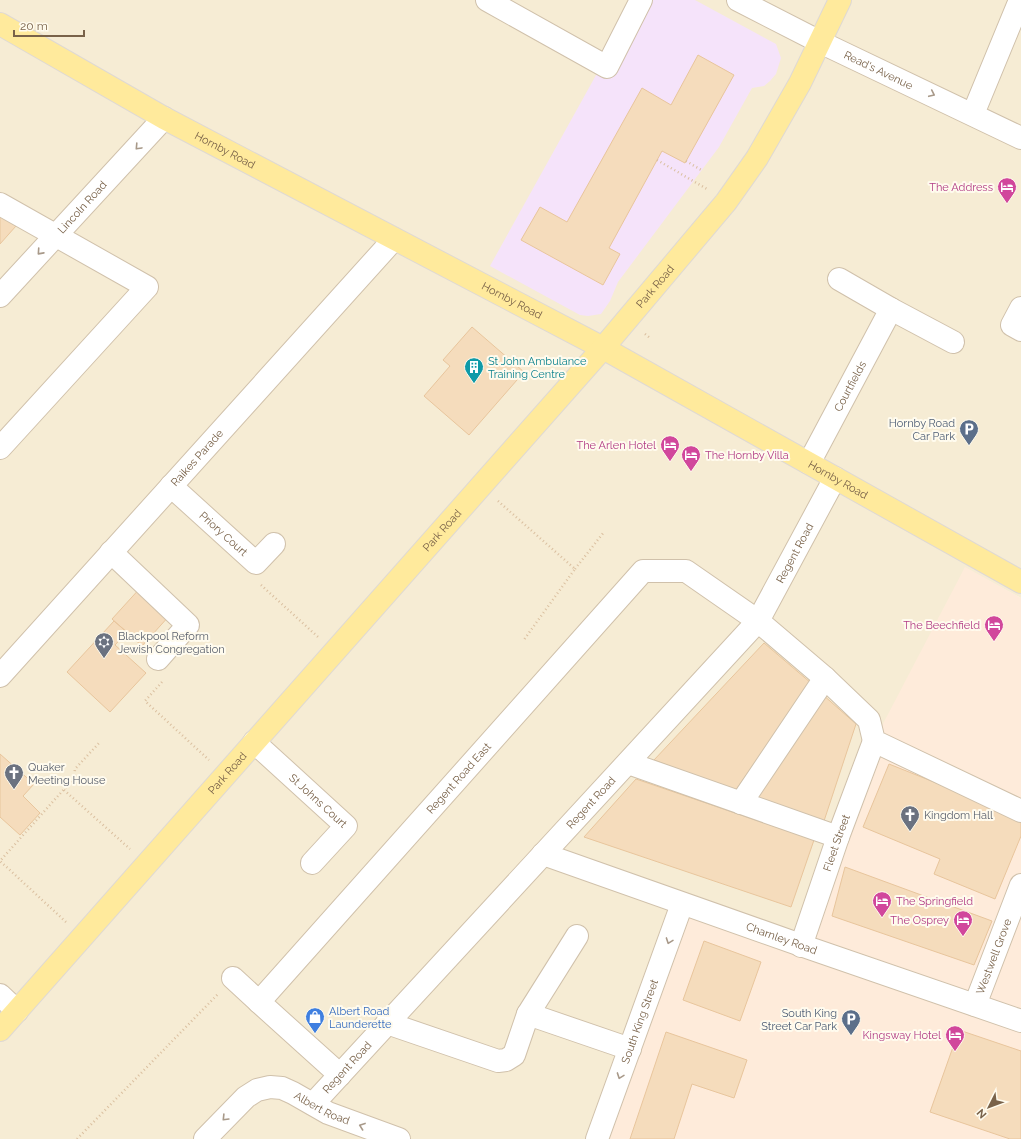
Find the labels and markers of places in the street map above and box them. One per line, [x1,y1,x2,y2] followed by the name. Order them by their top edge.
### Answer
[996,176,1018,204] hotel icon: The Address
[929,181,993,194] place label: The Address
[488,355,587,381] place label: St John Ambulance Training Centre
[463,356,485,384] building icon: St John Ambulance Training Centre
[889,417,955,443] place label: Hornby Road Car Park
[958,418,980,446] parking icon: Hornby Road Car Park
[659,434,681,462] hotel icon: The Arlen Hotel
[576,439,656,452] place label: The Arlen Hotel
[680,444,702,472] hotel icon: The Hornby Villa
[705,449,789,462] place label: The Hornby Villa
[983,614,1005,642] hotel icon: The Beechfield
[903,619,980,632] place label: The Beechfield
[118,630,225,656] place label: Blackpool Reform Jewish Congregation
[93,631,115,659] synagogue icon: Blackpool Reform Jewish Congregation
[28,761,106,787] place label: Quaker Meeting House
[3,762,25,790] church icon: Quaker Meeting House
[899,804,921,832] church icon: Kingdom Hall
[924,809,993,822] place label: Kingdom Hall
[871,890,893,918] hotel icon: The Springfield
[896,895,973,908] place label: The Springfield
[952,909,974,937] hotel icon: The Osprey
[890,914,949,927] place label: The Osprey
[329,1005,392,1031] place label: Albert Road Launderette
[304,1006,326,1034] shop icon: Albert Road Launderette
[761,1007,837,1033] place label: South King Street Car Park
[840,1008,862,1036] parking icon: South King Street Car Park
[944,1024,966,1052] hotel icon: Kingsway Hotel
[863,1029,941,1042] place label: Kingsway Hotel

